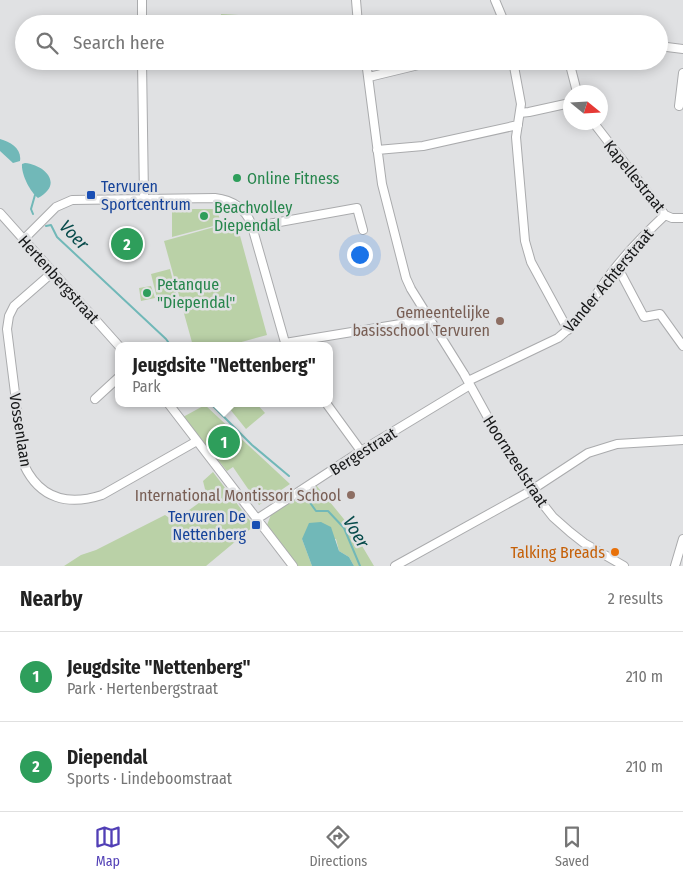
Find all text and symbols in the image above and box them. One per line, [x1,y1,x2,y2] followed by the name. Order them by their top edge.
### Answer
[15,15,668,70] search box
[33,29,61,57] icon: search
[73,31,165,54] text: Search here
[563,85,608,130] north arrow
[600,137,670,217] street label: Kapellestraat
[247,169,340,188] place label: Online Fitness
[231,172,243,184] marker: Online Fitness
[101,177,191,214] place label: Tervuren Sportcentrum
[85,189,97,201] marker: Tervuren Sportcentrum
[214,198,293,235] place label: Beachvolley Diependal
[198,210,210,222] marker: Beachvolley Diependal
[55,216,94,255] water label: Voer
[559,224,658,336] street label: Vander Achterstraat
[111,225,143,263] pin: 2
[14,231,104,328] street label: Hertenbergstraat
[347,242,373,268] your location
[157,275,235,312] place label: Petanque "Diependal"
[141,287,153,299] marker: Petanque "Diependal"
[352,303,490,340] place label: Gemeentelijke basisschool Tervuren
[494,315,506,327] marker: Gemeentelijke basisschool Tervuren
[115,342,333,407] popup
[132,354,316,377] text: Jeugdsite "Nettenberg"
[132,377,161,396] text: Park
[5,392,36,468] street label: Vossenlaan
[479,412,552,511] street label: Hoornzeelstraat
[208,423,240,461] pin: 1
[326,423,401,479] street label: Bergestraat
[135,486,341,505] place label: International Montissori School
[345,489,357,501] marker: International Montissori School
[168,507,246,544] place label: Tervuren De Nettenberg
[338,512,374,552] water label: Voer
[250,519,262,531] marker: Tervuren De Nettenberg
[510,543,605,562] place label: Talking Breads
[609,546,621,558] marker: Talking Breads
[20,586,82,612] text: Nearby
[608,589,663,608] text: 2 results
[67,656,251,679] text: Jeugdsite "Nettenberg"
[33,667,39,686] text: 1
[626,667,663,686] text: 210 m
[67,679,218,698] text: Park · Hertenbergstraat
[67,746,148,769] text: Diependal
[32,757,40,776] text: 2
[626,757,663,776] text: 210 m
[67,769,232,788] text: Sports · Lindeboomstraat
[94,823,122,870] tab: Map
[309,823,367,870] tab: Directions
[555,823,589,870] tab: Saved

